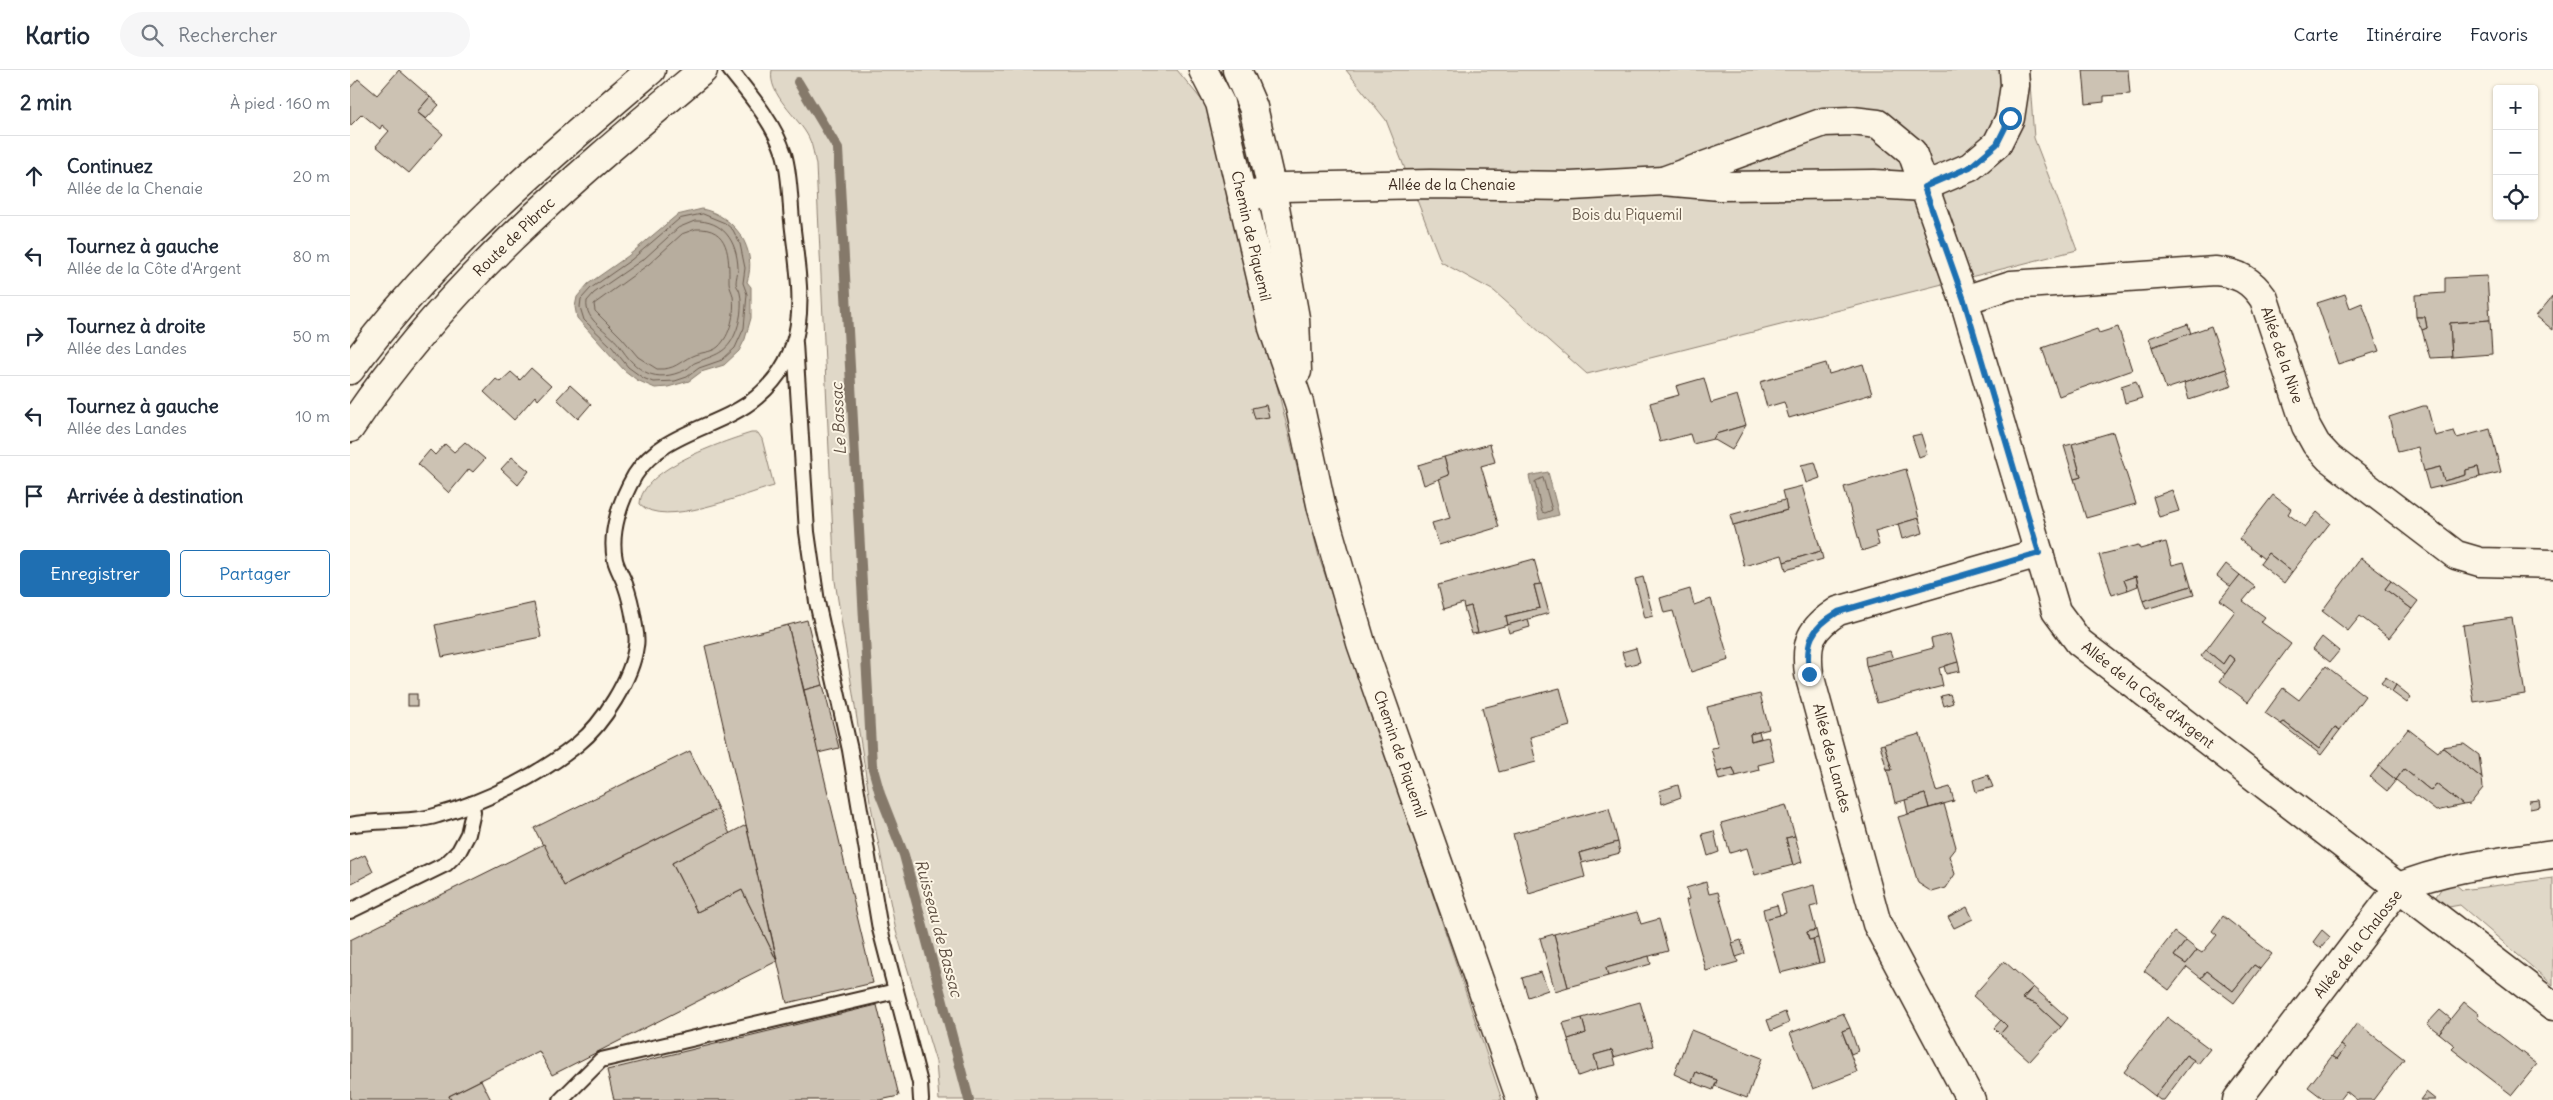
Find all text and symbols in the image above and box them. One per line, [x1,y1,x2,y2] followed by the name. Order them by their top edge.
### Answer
[120,12,470,57] search box
[25,20,90,50] text: Kartio
[138,21,166,49] icon: search
[178,23,277,47] text: Rechercher
[2293,23,2338,46] text: Carte
[2366,23,2442,46] text: Itinéraire
[2470,23,2528,46] text: Favoris
[2493,85,2538,220] map controls
[2493,85,2538,130] button: +
[20,89,72,116] text: 2 min
[230,93,330,113] text: À pied · 160 m
[1999,107,2022,130] route start
[2493,130,2538,175] button: −
[67,154,153,178] text: Continuez
[20,162,48,190] icon: ahead
[293,166,330,186] text: 20 m
[1227,169,1276,303] street label: Chemin de Piquemil
[1388,175,1516,194] street label: Allée de la Chenaie
[2493,175,2538,220] button: locate
[67,178,203,198] text: Allée de la Chenaie
[469,193,559,280] street label: Route de Pibrac
[1572,205,1682,224] park label: Bois du Piquemil
[67,234,219,258] text: Tournez à gauche
[20,242,48,270] icon: left
[292,246,330,266] text: 80 m
[67,258,241,278] text: Allée de la Côte d'Argent
[2257,304,2308,406] street label: Allée de la Nive
[67,314,206,338] text: Tournez à droite
[20,322,48,350] icon: right
[292,326,330,346] text: 50 m
[67,338,187,358] text: Allée des Landes
[826,381,850,455] water label: Le Bassac
[67,394,219,418] text: Tournez à gauche
[20,402,48,430] icon: left
[295,406,330,426] text: 10 m
[67,418,187,438] text: Allée des Landes
[20,482,48,510] icon: arrive
[67,484,243,508] text: Arrivée à destination
[20,550,170,597] button: Enregistrer
[180,550,330,597] button: Partager
[2078,637,2219,752] street label: Allée de la Côte d'Argent
[1798,663,1821,686] route end
[1370,688,1431,820] street label: Chemin de Piquemil
[1809,701,1856,815] street label: Allée des Landes
[911,857,967,1001] water label: Ruisseau de Bassac
[2309,886,2406,1002] street label: Allée de la Chalosse

